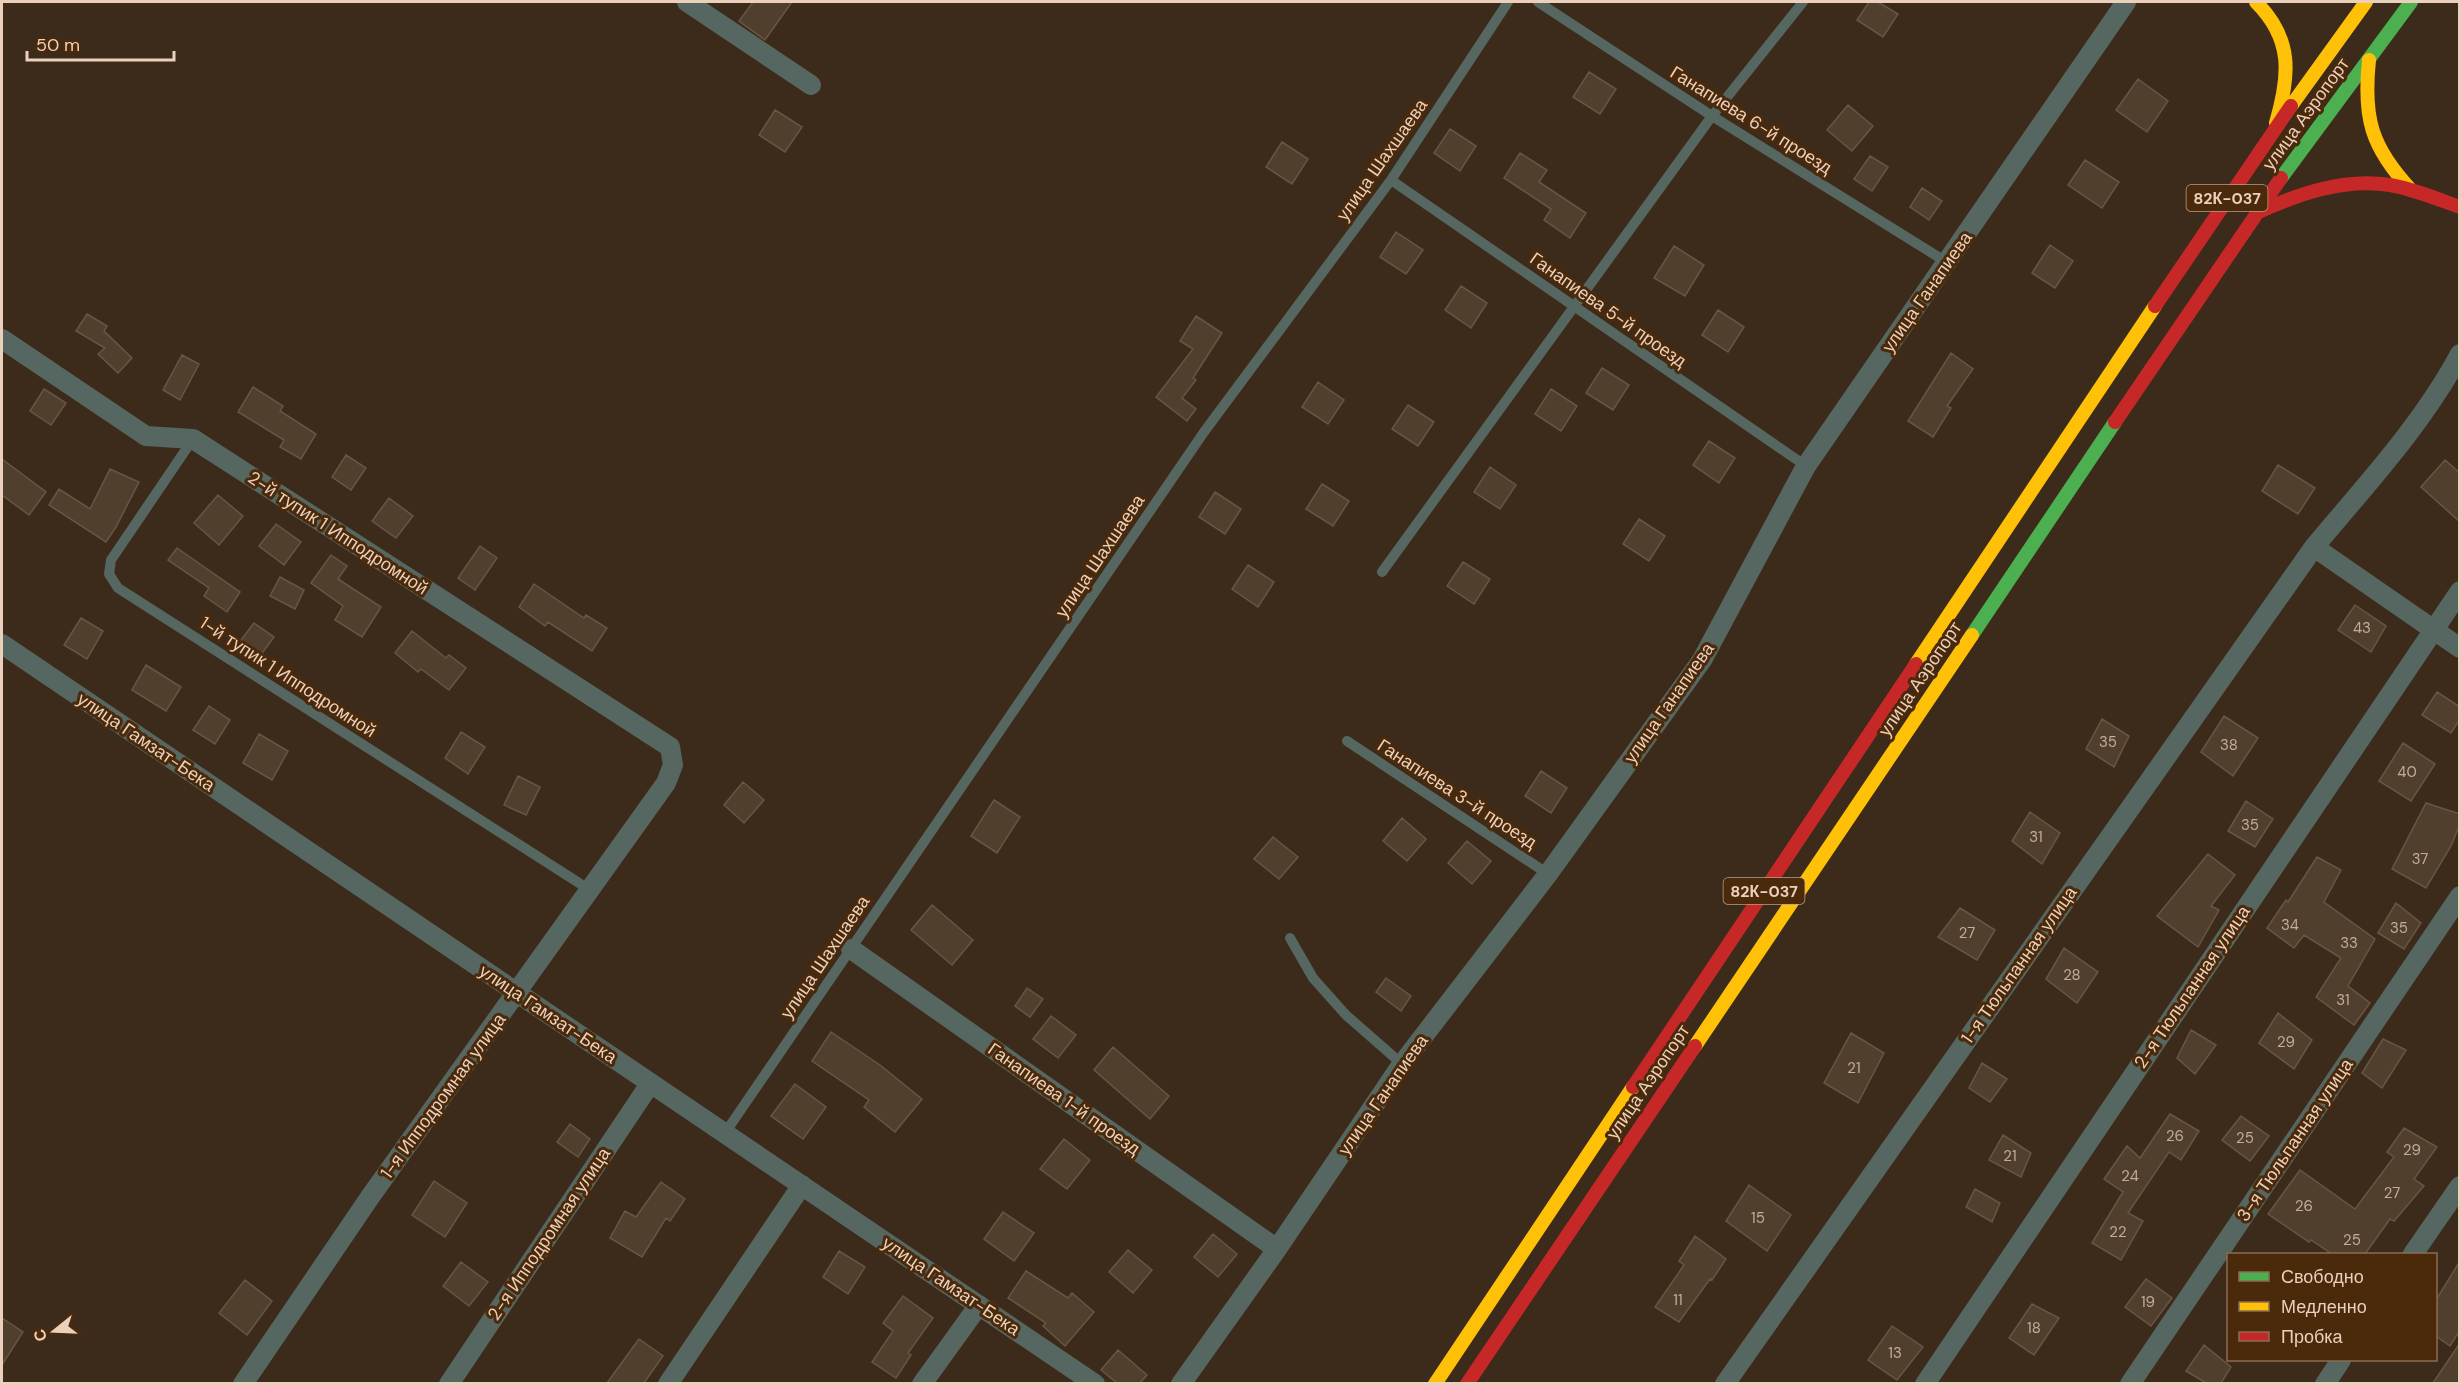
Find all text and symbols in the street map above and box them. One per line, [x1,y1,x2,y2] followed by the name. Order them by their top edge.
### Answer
[27,24,174,62] scale bar
[36,33,80,57] text: 50 m
[2257,53,2355,175] street label: улица Аэропорт
[1666,60,1837,180] street label: Ганапиева 6-й проезд
[1331,93,1434,226] street label: улица Шахшаева
[2186,185,2268,211] road number: 82К-037
[1876,226,1978,357] street label: улица Ганапиева
[1525,247,1691,373] street label: Ганапиева 5-й проезд
[243,466,433,600] street label: 2-й тупик 1 Ипподромной
[1050,489,1151,622] street label: улица Шахшаева
[195,611,381,743] street label: 1-й тупик 1 Ипподромной
[1873,617,1967,741] street label: улица Аэропорт
[2353,618,2371,638] house number: 43
[1618,637,1720,768] street label: улица Ганапиева
[72,687,220,798] street label: улица Гамзат-Бека
[2099,732,2117,752] house number: 35
[1373,733,1542,855] street label: Ганапиева 3-й проезд
[2220,735,2238,755] house number: 38
[2397,762,2417,782] house number: 40
[2241,815,2259,835] house number: 35
[2029,827,2043,847] house number: 31
[2412,849,2428,869] house number: 37
[1724,878,1804,904] road number: 82К-037
[1956,881,2083,1048] street label: 1-я Тюльпанная улица
[775,890,876,1023] street label: улица Шахшаева
[2129,900,2256,1073] street label: 2-я Тюльпанная улица
[2281,915,2299,935] house number: 34
[2390,918,2408,938] house number: 35
[1959,923,1975,943] house number: 27
[2340,933,2358,953] house number: 33
[474,959,622,1070] street label: улица Гамзат-Бека
[2063,965,2081,985] house number: 28
[2336,990,2350,1010] house number: 31
[375,1008,512,1183] street label: 1-я Ипподромная улица
[1601,1020,1695,1144] street label: улица Аэропорт
[1332,1029,1434,1160] street label: улица Ганапиева
[2277,1032,2295,1052] house number: 29
[983,1037,1145,1161] street label: Ганапиева 1-й проезд
[2231,1053,2359,1226] street label: 3-я Тюльпанная улица
[1847,1058,1861,1078] house number: 21
[2166,1126,2184,1146] house number: 26
[2236,1128,2254,1148] house number: 25
[2403,1140,2421,1160] house number: 29
[482,1142,616,1325] street label: 2-я Ипподромная улица
[2003,1146,2017,1166] house number: 21
[2121,1166,2139,1186] house number: 24
[2384,1183,2400,1203] house number: 27
[2295,1196,2313,1216] house number: 26
[1751,1208,1765,1228] house number: 15
[2109,1222,2127,1242] house number: 22
[2343,1230,2361,1250] house number: 25
[877,1231,1025,1342] street label: улица Гамзат-Бека
[2227,1253,2437,1361] legend
[2281,1265,2364,1289] text: Свободно
[1673,1290,1683,1310] house number: 11
[2141,1292,2155,1312] house number: 19
[2281,1295,2367,1319] text: Медленно
[24,1301,84,1361] north arrow
[2027,1318,2041,1338] house number: 18
[2281,1325,2344,1349] text: Пробка
[28,1326,52,1344] text: С
[1888,1343,1902,1363] house number: 13

